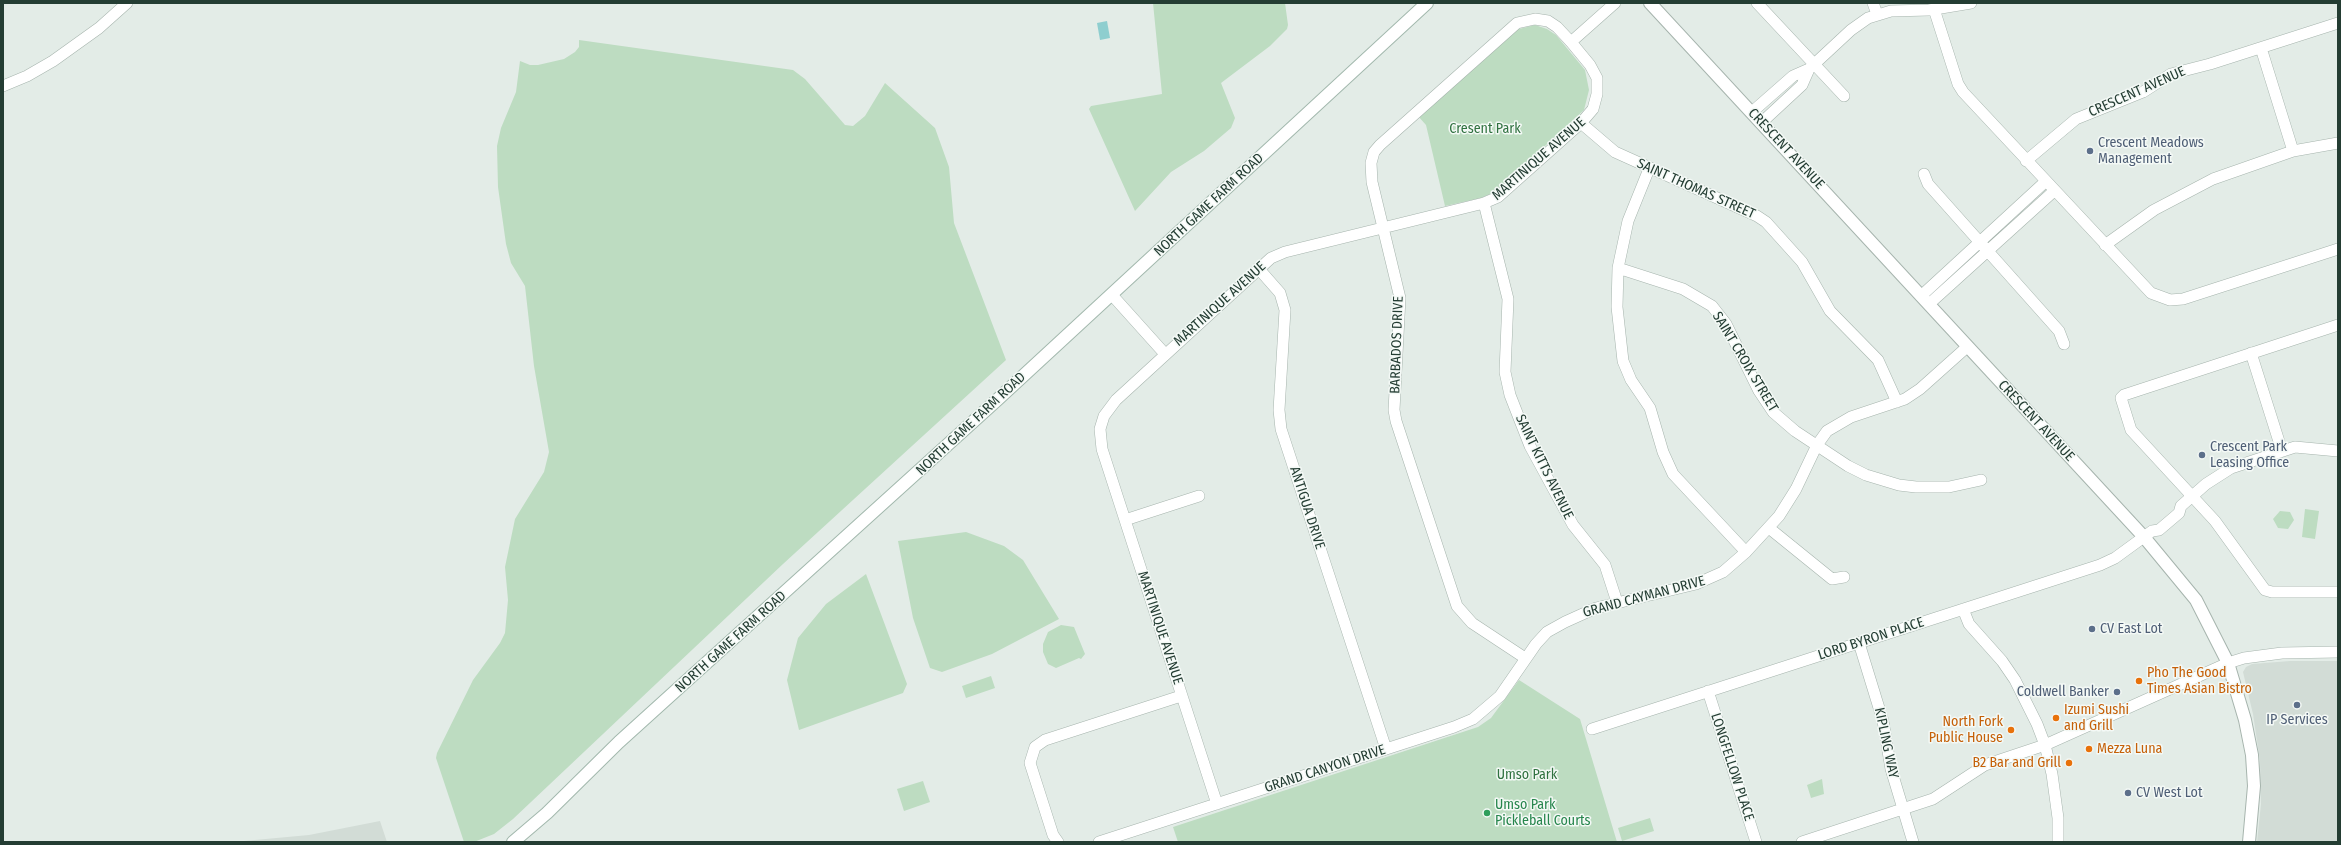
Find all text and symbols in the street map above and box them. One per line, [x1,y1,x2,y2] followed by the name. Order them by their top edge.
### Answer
[2086,63,2188,121] street label: CRESCENT AVENUE
[1744,105,1828,193] street label: CRESCENT AVENUE
[1489,114,1589,204] street label: MARTINIQUE AVENUE
[1449,121,1521,137] park label: Cresent Park
[2098,135,2204,168] place label: Crescent Meadows Management
[2085,146,2095,156] marker: Crescent Meadows Management
[1151,150,1267,260] street label: NORTH GAME FARM ROAD
[1634,155,1758,223] street label: SAINT THOMAS STREET
[1171,258,1269,350] street label: MARTINIQUE AVENUE
[1387,296,1407,394] street label: BARBADOS DRIVE
[1709,309,1781,415] street label: SAINT CROIX STREET
[913,369,1029,479] street label: NORTH GAME FARM ROAD
[1994,377,2078,465] street label: CRESCENT AVENUE
[1511,412,1577,522] street label: SAINT KITTS AVENUE
[2210,439,2289,472] place label: Crescent Park Leasing Office
[2197,450,2207,460] marker: Crescent Park Leasing Office
[1286,465,1328,551] street label: ANTIGUA DRIVE
[1134,569,1186,687] street label: MARTINIQUE AVENUE
[1581,573,1707,621] street label: GRAND CAYMAN DRIVE
[672,588,790,696] street label: NORTH GAME FARM ROAD
[1816,614,1926,664] street label: LORD BYRON PLACE
[2100,621,2162,637] place label: CV East Lot
[2087,624,2097,634] marker: CV East Lot
[2147,665,2252,698] place label: Pho The Good Times Asian Bistro
[2134,676,2144,686] marker: Pho The Good Times Asian Bistro
[2017,684,2109,700] place label: Coldwell Banker
[2112,687,2122,697] marker: Coldwell Banker
[2292,700,2302,710] marker: IP Services
[2064,702,2129,734] place label: Izumi Sushi and Grill
[1870,706,1902,780] street label: KIPLING WAY
[1707,711,1757,823] street label: LONGFELLOW PLACE
[2266,712,2328,728] place label: IP Services
[2051,713,2061,723] marker: Izumi Sushi and Grill
[1929,714,2003,746] place label: North Fork Public House
[2006,725,2016,735] marker: North Fork Public House
[2097,741,2162,757] place label: Mezza Luna
[1262,742,1388,796] street label: GRAND CANYON DRIVE
[2084,744,2094,754] marker: Mezza Luna
[1973,755,2061,771] place label: B2 Bar and Grill
[2064,758,2074,768] marker: B2 Bar and Grill
[1497,767,1557,783] park label: Umso Park
[2136,785,2202,801] place label: CV West Lot
[2123,788,2133,798] marker: CV West Lot
[1495,797,1591,830] place label: Umso Park Pickleball Courts
[1482,808,1492,818] marker: Umso Park Pickleball Courts

